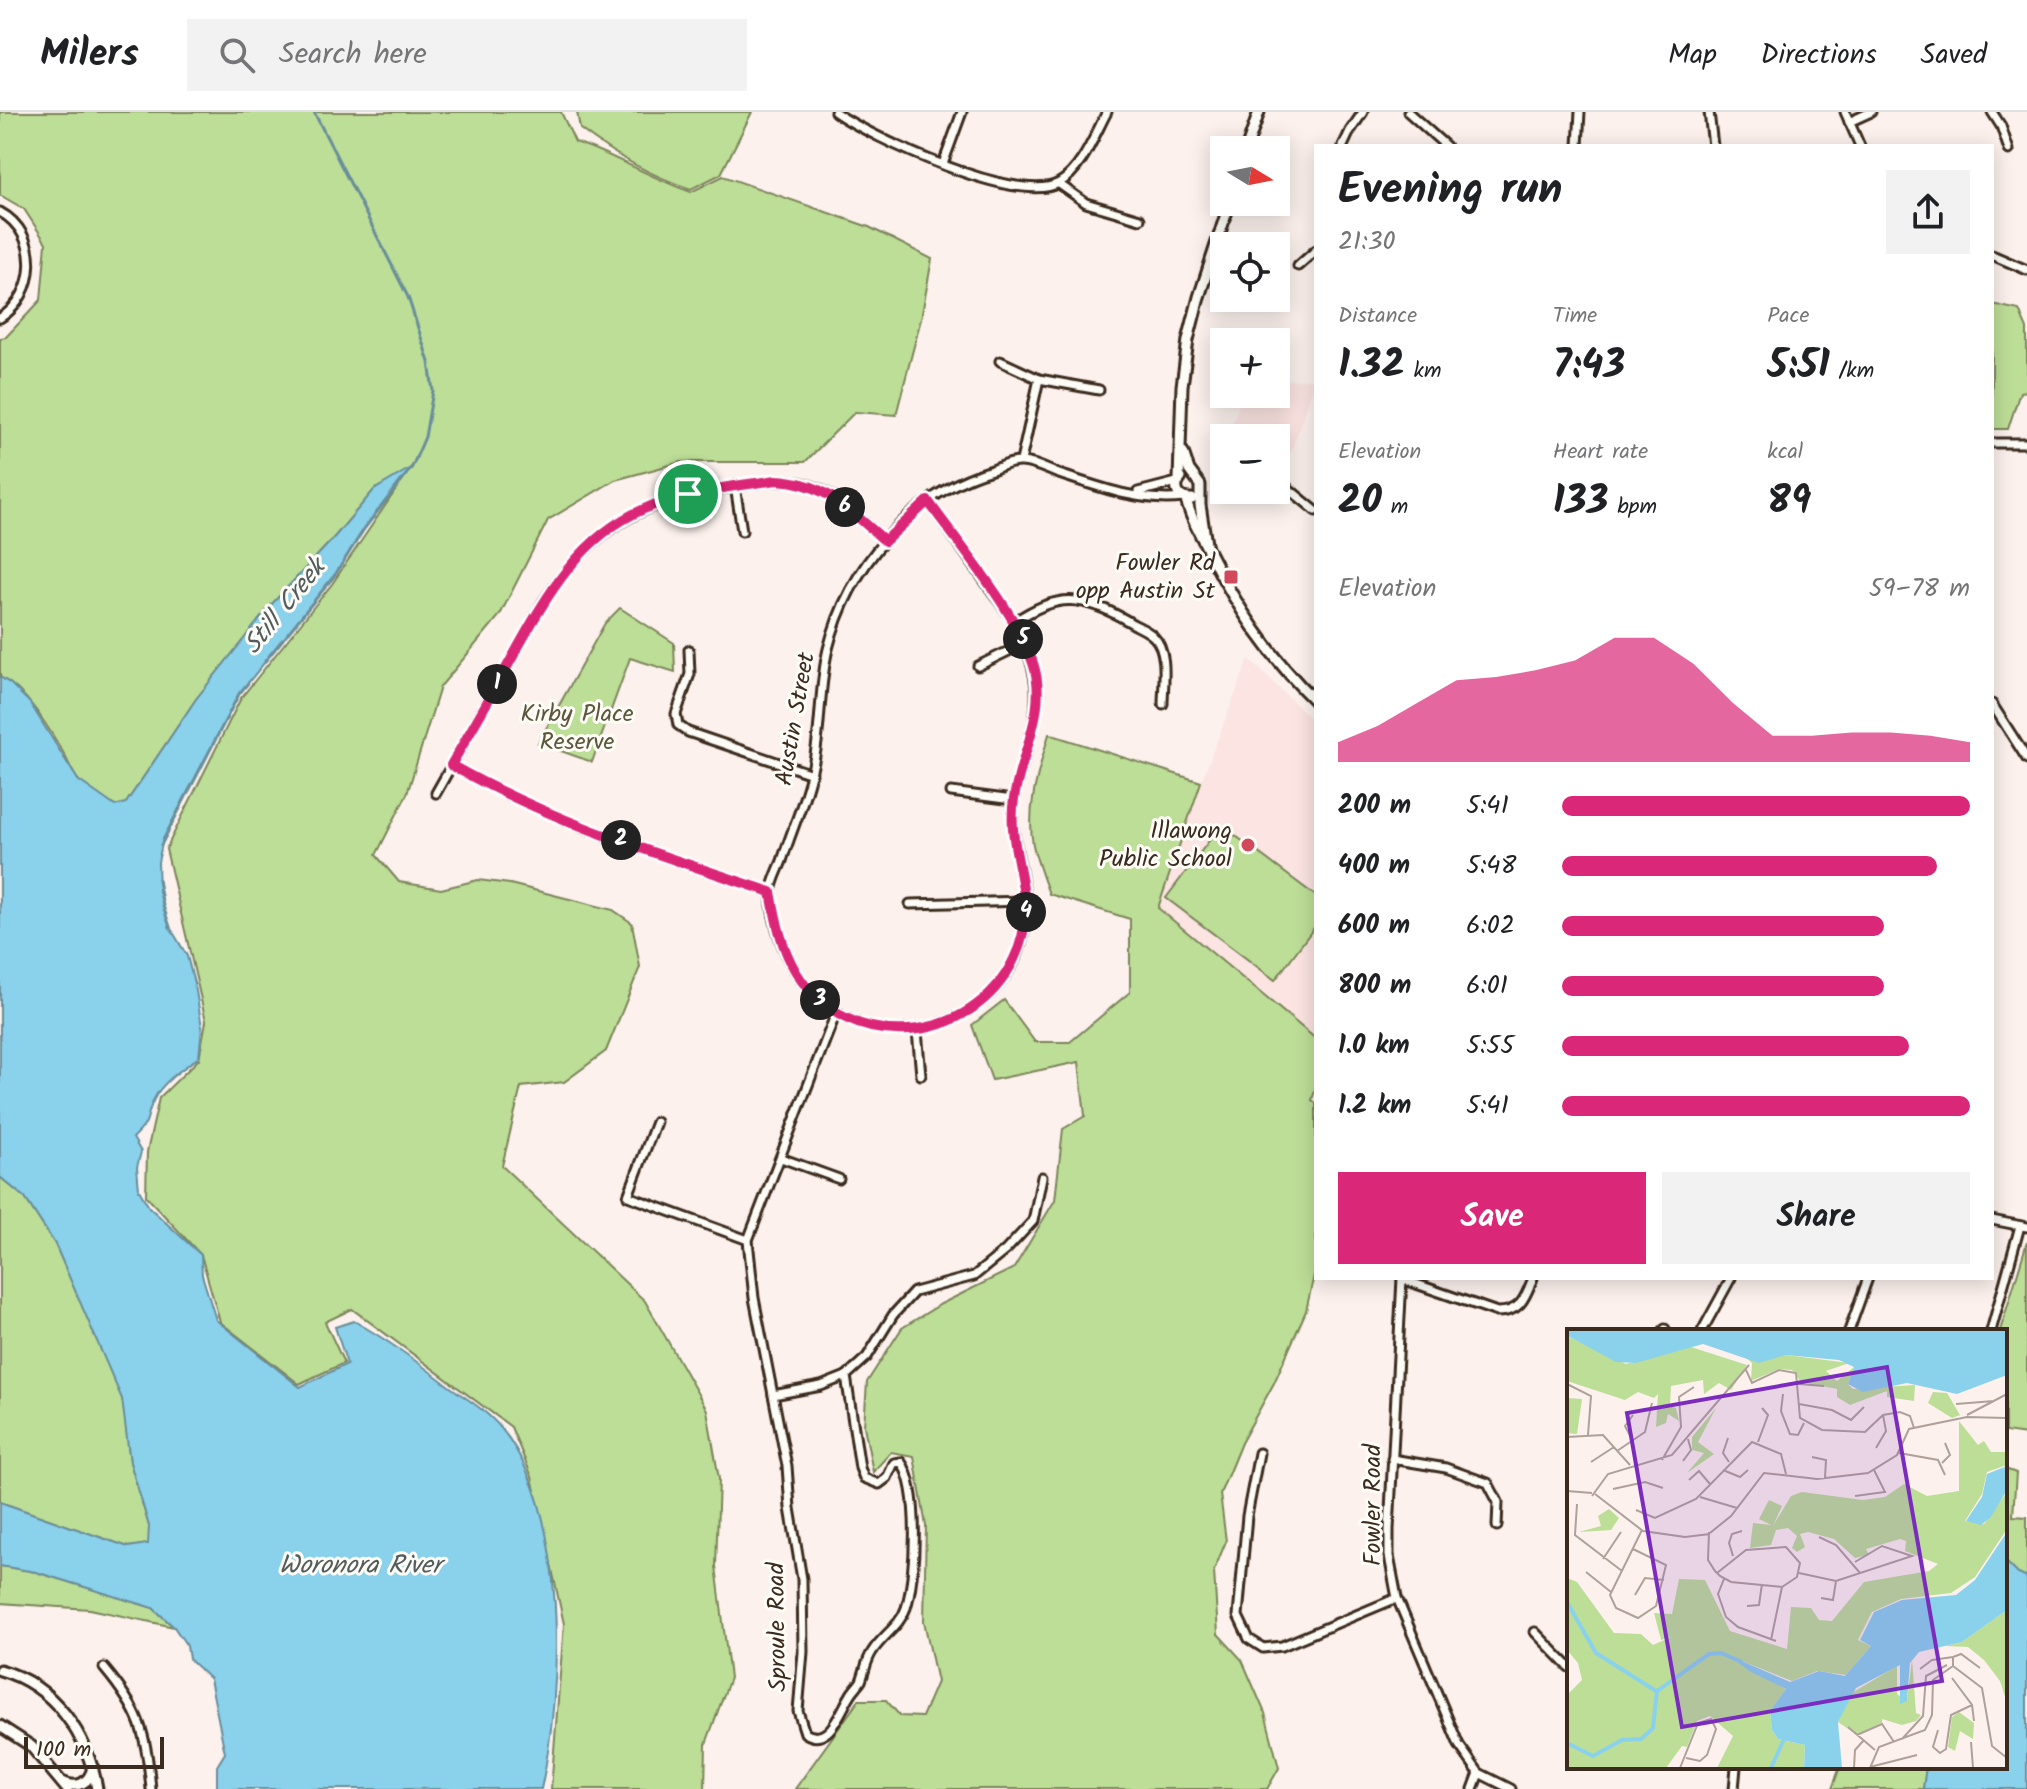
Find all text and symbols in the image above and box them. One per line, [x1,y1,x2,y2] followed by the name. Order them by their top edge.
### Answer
[187,19,747,91] search box
[40,25,139,85] text: Milers
[279,31,427,79] text: Search here
[215,33,259,77] icon: search
[1668,33,1717,78] text: Map
[1761,33,1877,78] text: Directions
[1921,33,1987,78] text: Saved
[1210,136,1290,216] north arrow
[1210,136,1290,504] map controls
[1338,156,1562,226] text: Evening run
[1886,170,1970,254] button: share
[1338,221,1396,263] text: 21:30
[1210,232,1290,312] button: locate
[1338,299,1417,334] text: Distance
[1553,299,1597,334] text: Time
[1767,299,1809,334] text: Pace
[1210,328,1290,408] button: +
[1338,334,1405,398] text: 1.32
[1553,334,1625,398] text: 7:43
[1767,334,1830,398] text: 5:51
[1405,354,1441,389] text: km
[1830,354,1874,389] text: /km
[1210,424,1290,504] button: −
[1338,435,1421,470] text: Elevation
[1553,435,1648,470] text: Heart rate
[1767,435,1803,470] text: kcal
[654,460,722,528] pin
[1338,470,1382,534] text: 20
[1553,470,1609,534] text: 133
[1767,470,1811,534] text: 89
[666,472,710,516] icon: arrive
[825,487,865,527] pin: 6
[839,489,851,524] text: 6
[1382,490,1408,525] text: m
[1609,490,1657,525] text: bpm
[1076,544,1216,611] place label: Fowler Rd opp Austin St
[233,547,339,664] water label: Still Creek
[1222,568,1240,586] marker: Fowler Rd opp Austin St
[1338,568,1436,610] text: Elevation
[1869,568,1970,610] text: 59–78 m
[1003,619,1043,659] pin: 5
[1017,621,1029,656] text: 5
[765,649,827,789] street label: Austin Street
[477,664,517,704] pin: 1
[494,666,500,701] text: 1
[521,695,634,762] park label: Kirby Place Reserve
[1338,785,1411,827] text: 200 m
[1466,785,1509,827] text: 5:41
[1099,812,1232,879] place label: Illawong Public School
[601,820,641,860] pin: 2
[615,822,627,857] text: 2
[1239,836,1257,854] marker: Illawong Public School
[1338,845,1410,887] text: 400 m
[1466,845,1516,887] text: 5:48
[1006,892,1046,932] pin: 4
[1020,894,1032,929] text: 4
[1338,905,1410,947] text: 600 m
[1466,905,1515,947] text: 6:02
[1338,965,1411,1007] text: 800 m
[1466,965,1508,1007] text: 6:01
[800,980,840,1020] pin: 3
[814,982,826,1017] text: 3
[1338,1025,1409,1067] text: 1.0 km
[1466,1025,1514,1067] text: 5:55
[1338,1085,1411,1127] text: 1.2 km
[1466,1085,1509,1127] text: 5:41
[1338,1172,1646,1264] button: Save
[1662,1172,1970,1264] button: Share
[1567,1329,2007,1769] inset map
[1354,1443,1393,1566] street label: Fowler Road
[279,1545,446,1587] water label: Woronora River
[757,1561,799,1692] street label: Sproule Road
[24,1733,164,1769] scale bar
[36,1733,91,1768] text: 100 m

